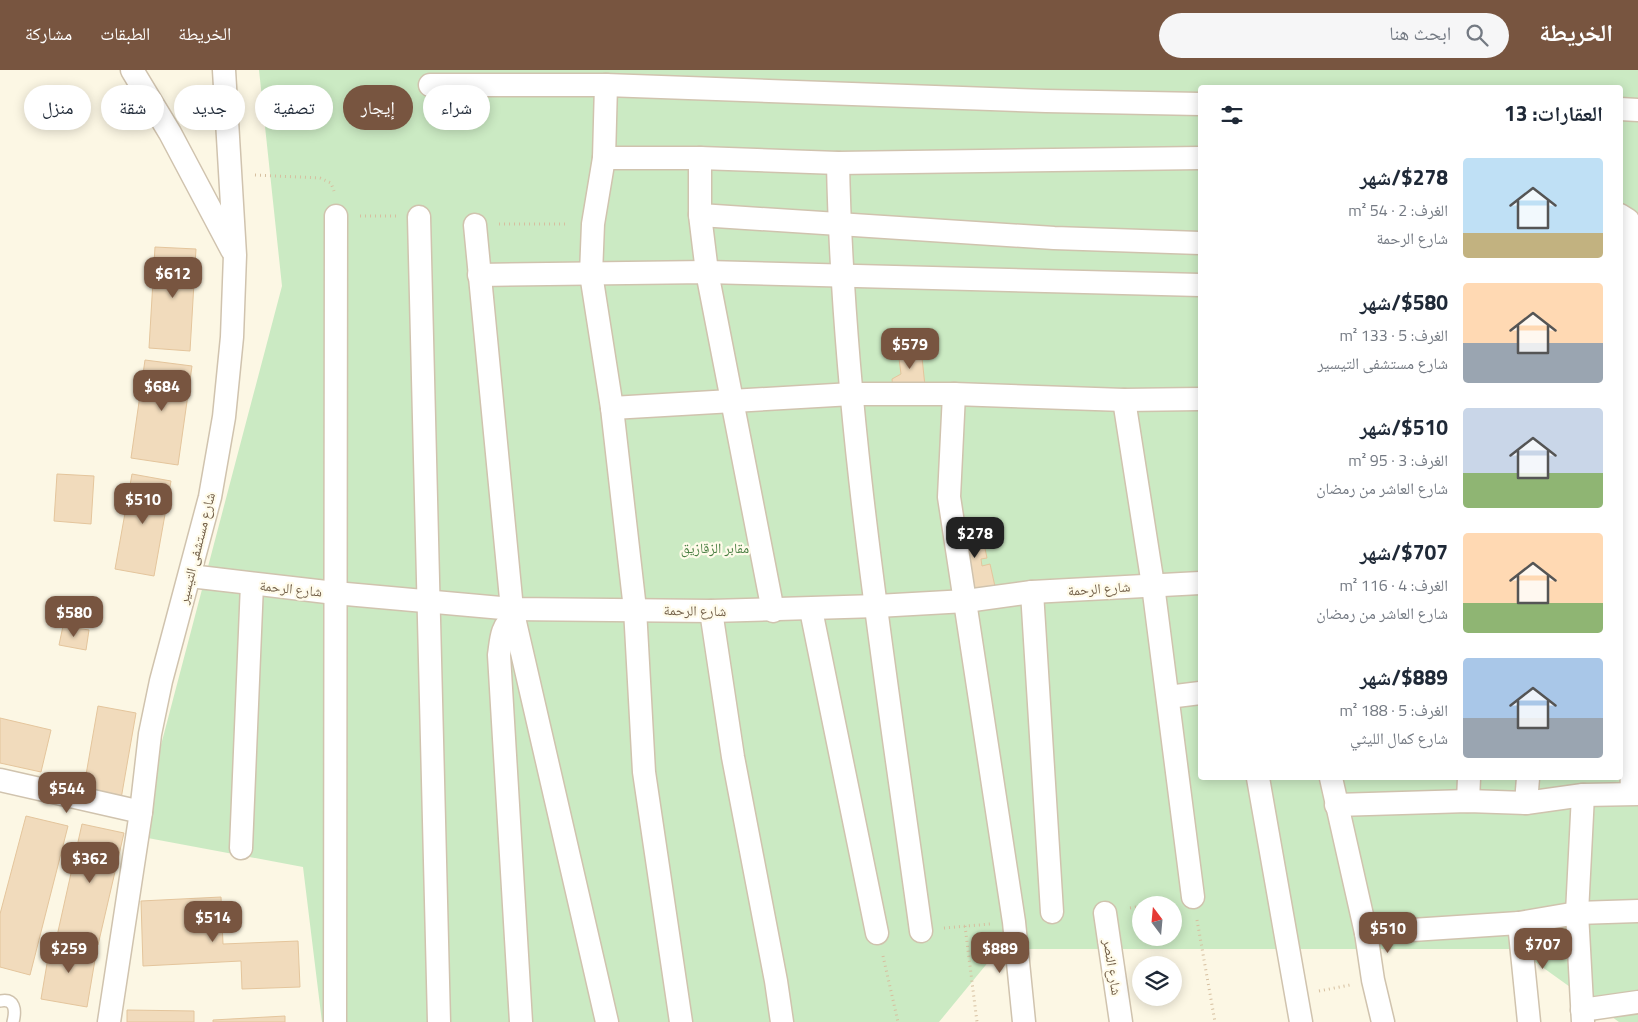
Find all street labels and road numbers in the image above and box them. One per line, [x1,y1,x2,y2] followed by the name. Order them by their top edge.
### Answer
[172,490,220,607] street label: شارع مستشفى التيسير
[259,574,323,602] street label: شارع الرحمة
[1067,575,1131,601] street label: شارع الرحمة
[663,599,727,621] street label: شارع الرحمة
[1098,936,1128,997] street label: شارع النصر

